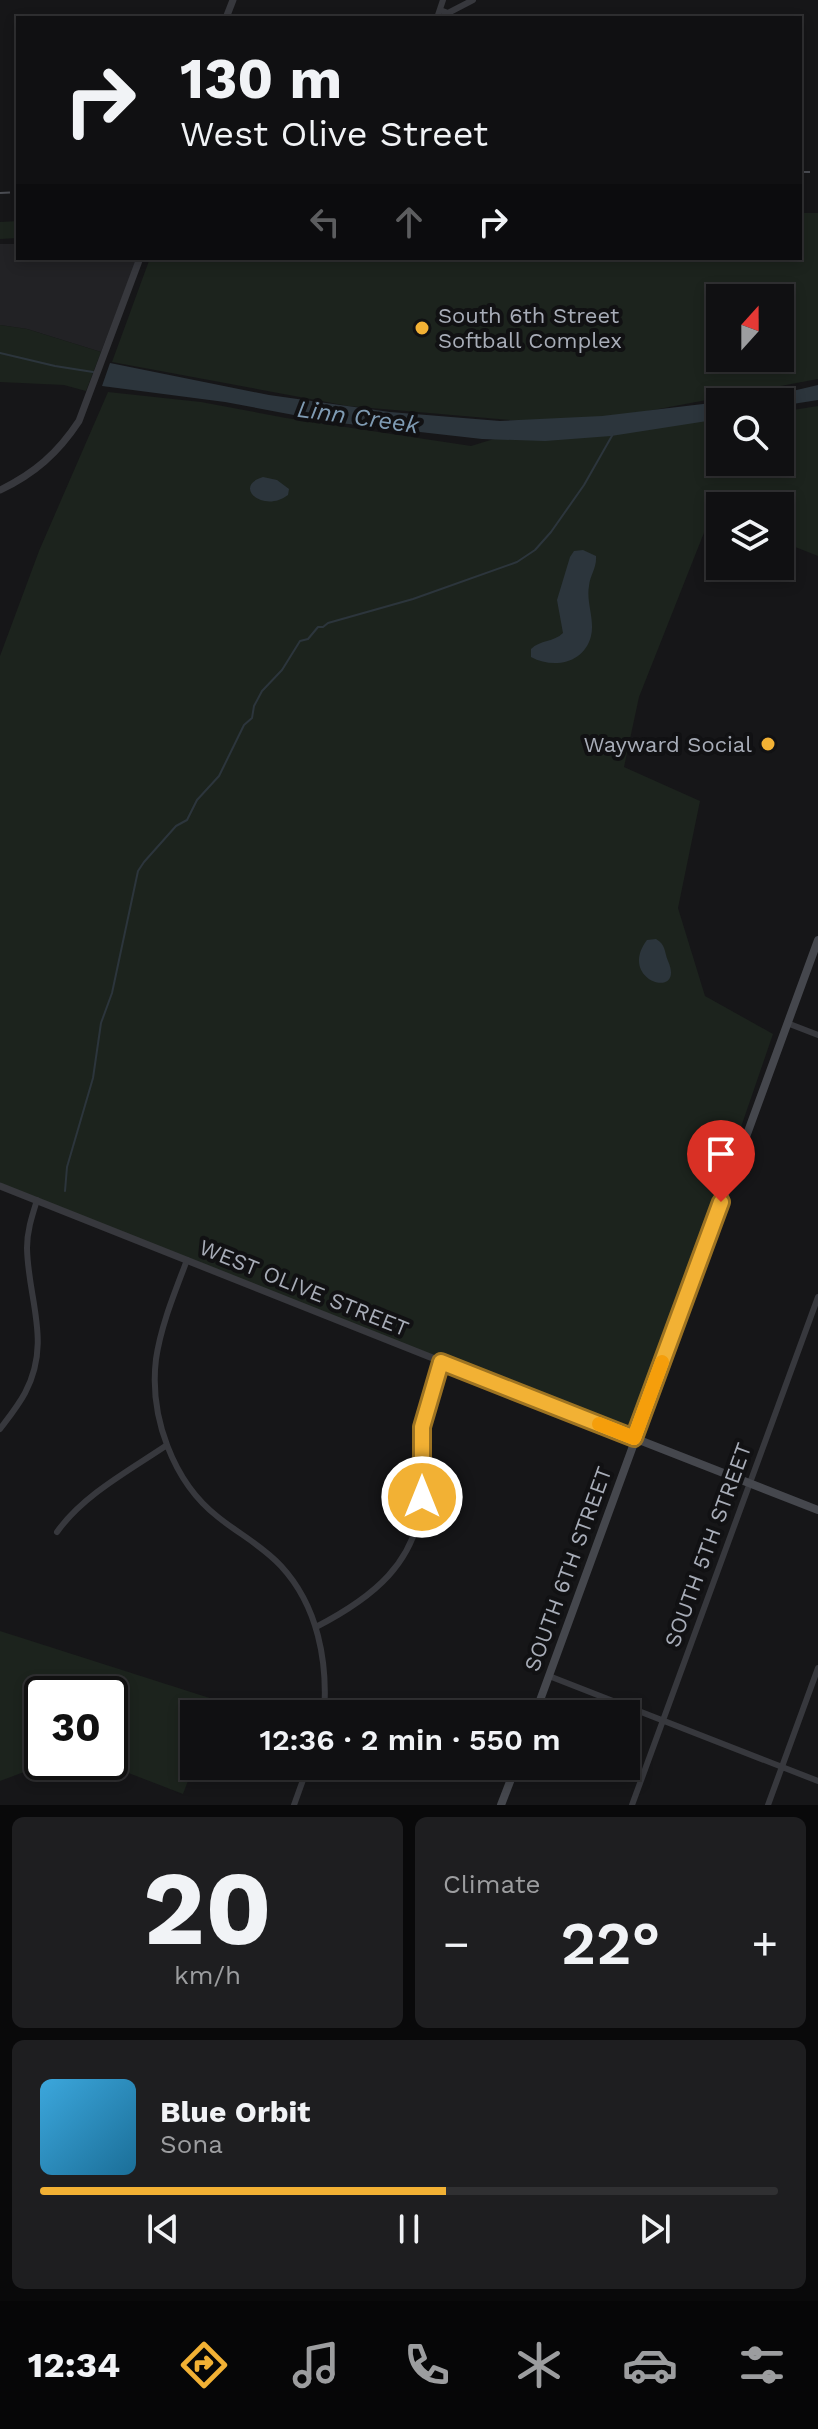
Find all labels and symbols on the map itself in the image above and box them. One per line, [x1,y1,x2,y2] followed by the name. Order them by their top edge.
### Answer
[706,284,794,372] north arrow
[438,303,622,353] place label: South 6th Street Softball Complex
[413,319,431,337] marker: South 6th Street Softball Complex
[295,395,422,440] water label: Linn Creek
[583,732,752,757] place label: Wayward Social
[759,735,777,753] marker: Wayward Social
[687,1120,755,1202] pin
[196,1235,412,1341] street label: WEST OLIVE STREET
[659,1439,757,1651] street label: SOUTH 5TH STREET
[380,1455,464,1539] position arrow
[519,1463,617,1675] street label: SOUTH 6TH STREET
[24,1676,128,1780] speed limit sign: 30

